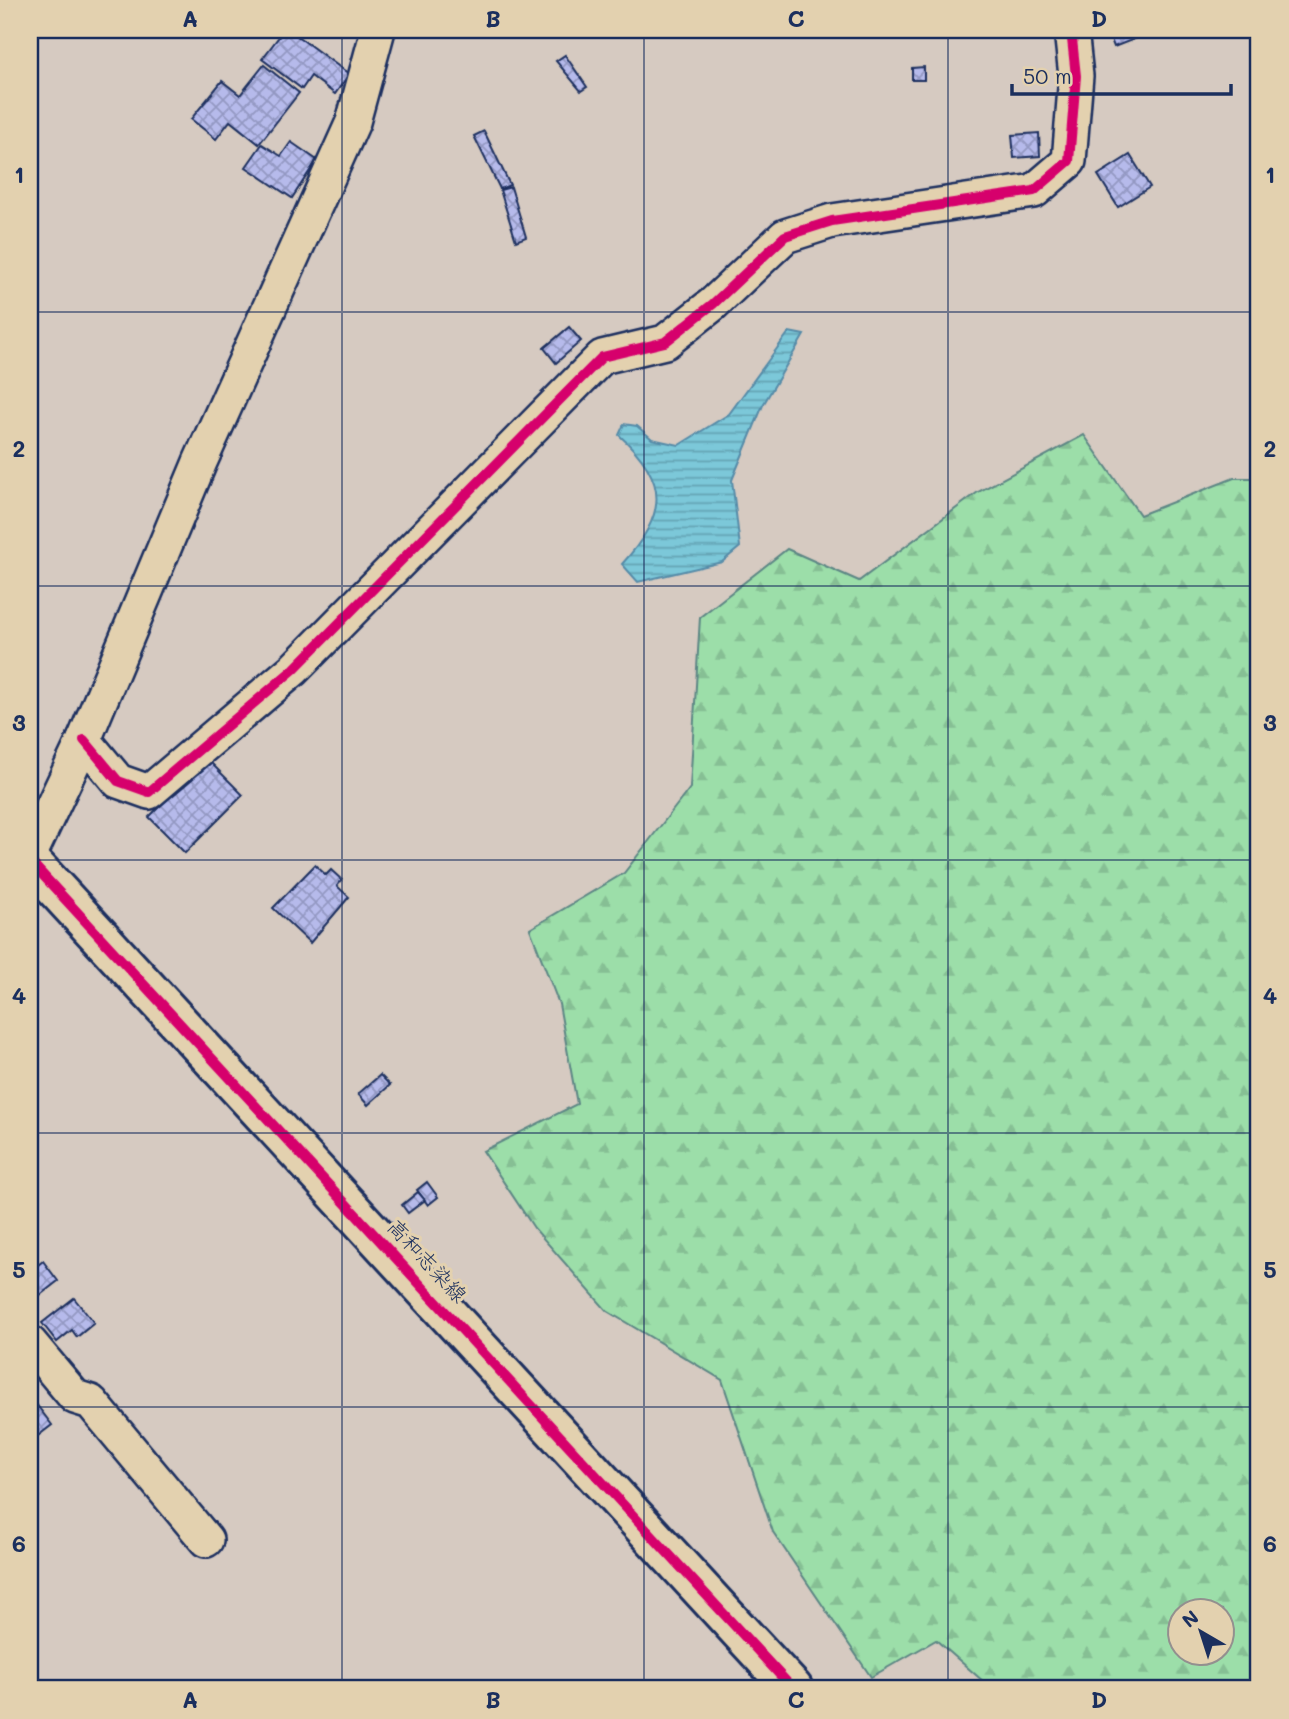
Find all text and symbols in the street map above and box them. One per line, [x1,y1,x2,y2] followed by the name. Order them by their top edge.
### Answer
[182,3,198,33] text: A
[485,3,501,33] text: B
[787,3,805,33] text: C
[1091,3,1107,33] text: D
[1012,52,1231,96] scale bar
[1023,62,1072,89] text: 50 m
[14,159,24,189] text: 1
[1265,159,1275,189] text: 1
[13,433,25,463] text: 2
[1264,433,1276,463] text: 2
[12,707,26,737] text: 3
[1263,707,1277,737] text: 3
[12,980,26,1010] text: 4
[1263,980,1277,1010] text: 4
[382,1212,474,1308] street label: 高和志染線
[12,1254,26,1284] text: 5
[1263,1254,1277,1284] text: 5
[12,1528,26,1558] text: 6
[1263,1528,1277,1558] text: 6
[1166,1596,1236,1666] north arrow
[1177,1604,1203,1633] text: N
[182,1684,198,1714] text: A
[485,1684,501,1714] text: B
[787,1684,805,1714] text: C
[1091,1684,1107,1714] text: D

